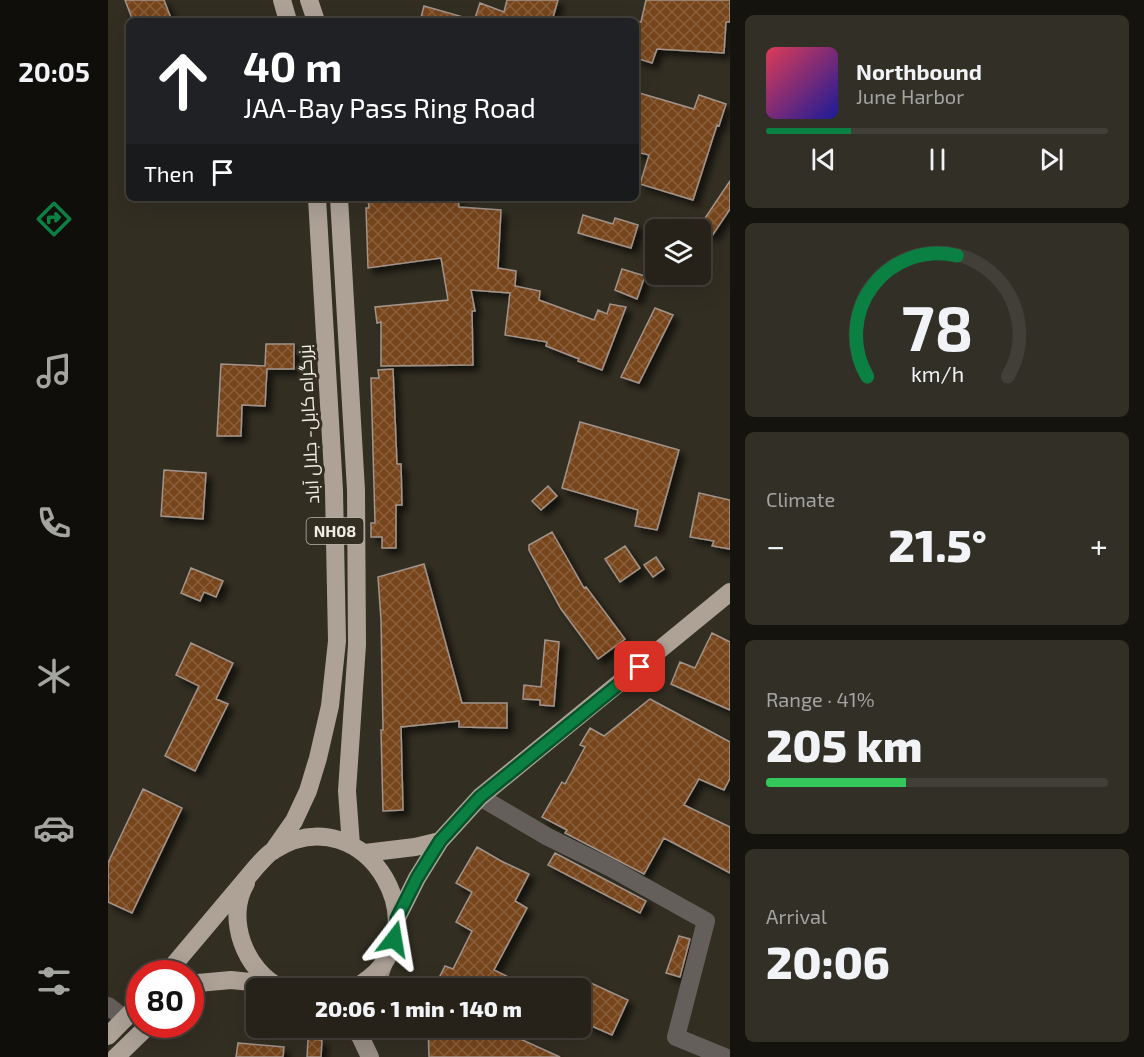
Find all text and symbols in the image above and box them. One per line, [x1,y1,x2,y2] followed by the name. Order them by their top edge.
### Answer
[243,40,342,90] text: 40 m
[144,42,222,120] icon: ahead
[18,55,90,87] text: 20:05
[856,58,982,84] text: Northbound
[856,84,964,108] text: June Harbor
[243,91,536,123] text: JAA-Bay Pass Ring Road
[807,143,840,176] icon: previous
[921,143,954,176] icon: pause
[1035,143,1068,176] icon: next
[206,156,239,189] icon: arrive
[144,160,194,186] text: Then
[33,198,75,240] icon: directions
[645,219,711,285] map controls
[645,219,711,285] button: layers
[901,289,973,364] text: 78
[293,344,324,504] street label: بزرگراه کابل- جلال آباد
[33,350,75,392] icon: music
[910,362,964,387] text: km/h
[766,487,835,511] text: Climate
[33,502,75,544] icon: phone
[888,517,987,571] text: 21.5°
[306,518,364,544] road number: NH08
[766,525,785,565] text: −
[1090,525,1108,565] text: +
[614,641,665,692] pin
[623,650,656,683] icon: arrive
[33,655,75,697] icon: climate
[766,687,875,711] text: Range · 41%
[766,717,923,771] text: 205 km
[33,807,75,849] icon: car
[766,904,827,928] text: Arrival
[362,907,426,971] position arrow
[766,934,890,988] text: 20:06
[33,960,75,1002] icon: filters
[126,960,204,1038] speed limit sign: 80
[315,995,522,1021] text: 20:06 · 1 min · 140 m

